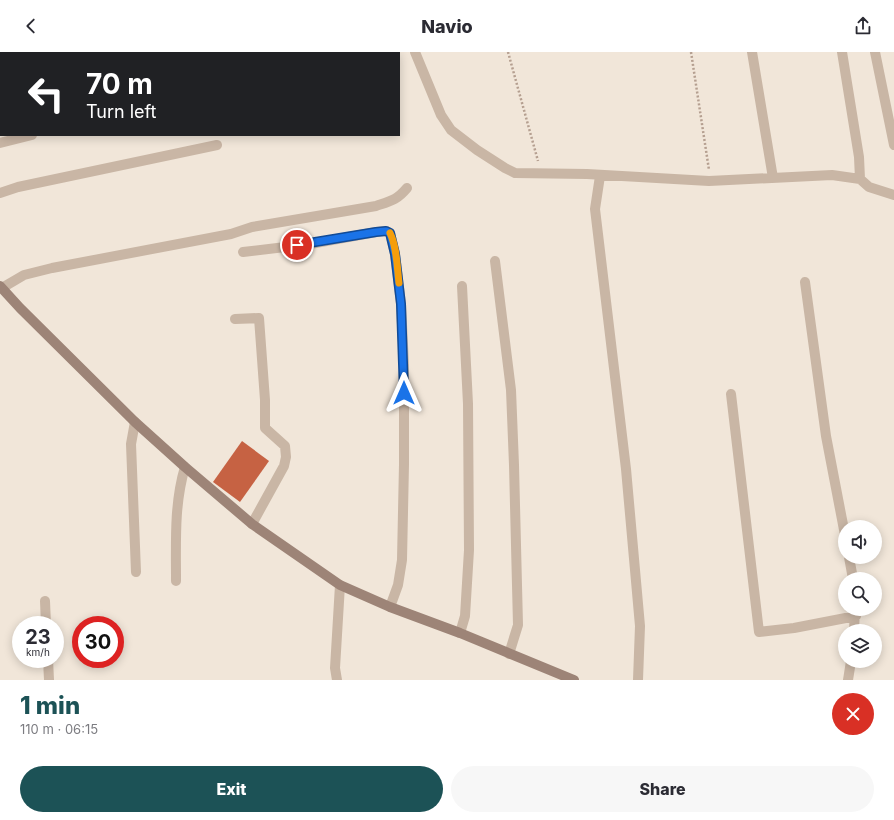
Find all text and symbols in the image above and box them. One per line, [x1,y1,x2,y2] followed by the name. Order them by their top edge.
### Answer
[20,15,42,37] icon: back
[852,15,874,37] icon: share
[421,16,473,37] text: Navio
[86,67,153,101] text: 70 m
[20,68,72,120] icon: left
[86,101,156,122] text: Turn left
[280,228,314,262] pin
[286,234,308,256] icon: arrive
[383,372,425,414] position arrow
[838,520,882,668] map controls
[838,520,882,564] button: sound
[838,572,882,616] button: search
[72,616,124,668] speed limit sign: 30
[838,624,882,668] button: layers
[25,625,51,649] text: 23
[26,646,50,658] text: km/h
[20,691,80,720] text: 1 min
[832,693,874,735] button: close
[20,721,98,737] text: 110 m · 06:15
[20,766,443,812] button: Exit
[451,766,874,812] button: Share

